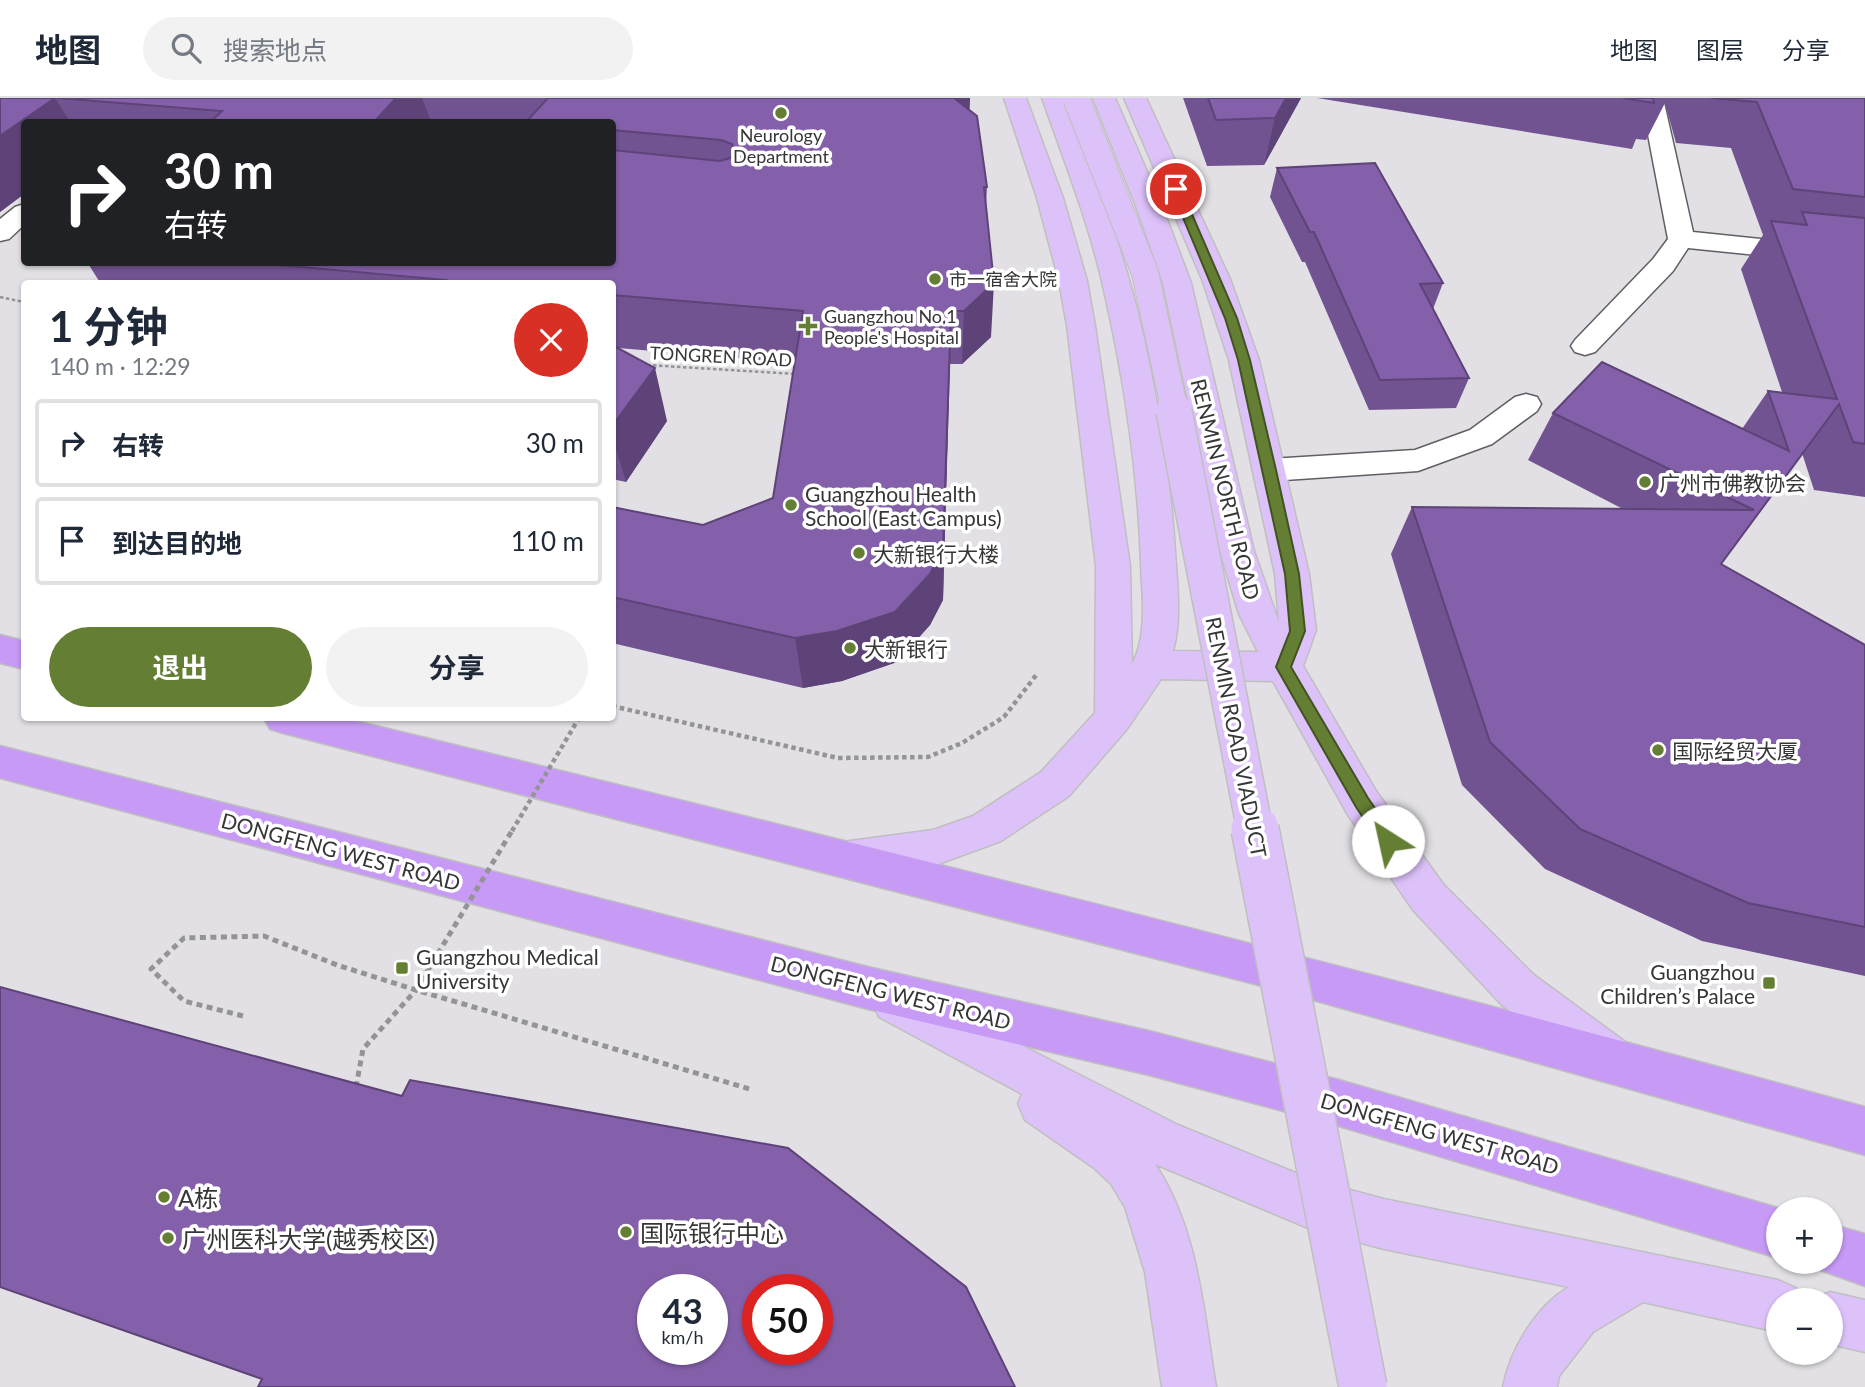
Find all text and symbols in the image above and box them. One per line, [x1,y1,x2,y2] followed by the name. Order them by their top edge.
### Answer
[143,17,633,80] search box
[35,29,101,69] text: 地图
[167,29,205,67] icon: search
[223,34,327,66] text: 搜索地点
[1610,35,1658,64] text: 地图
[1696,35,1744,64] text: 图层
[1782,35,1830,64] text: 分享
[773,105,789,121] marker: Neurology Department
[733,124,829,167] place label: Neurology Department
[164,141,274,199] text: 30 m
[49,147,140,238] icon: right
[1146,159,1206,219] pin
[1157,170,1195,208] icon: arrive
[164,205,228,244] text: 右转
[949,268,1057,290] place label: 市一宿舍大院
[927,271,943,287] marker: 市一宿舍大院
[49,301,168,351] text: 1 分钟
[514,303,588,377] button: close
[824,305,959,348] place label: Guangzhou No.1 People's Hospital
[798,316,818,336] marker: Guangzhou No.1 People's Hospital
[649,341,793,371] street label: TONGREN ROAD
[49,352,191,380] text: 140 m · 12:29
[1186,376,1266,602] street label: RENMIN NORTH ROAD
[53,424,91,462] icon: right
[526,427,584,459] text: 30 m
[112,429,164,461] text: 右转
[1659,470,1806,495] place label: 广州市佛教协会
[1637,474,1653,490] marker: 广州市佛教协会
[805,481,1002,530] place label: Guangzhou Health School (East Campus)
[783,497,799,513] marker: Guangzhou Health School (East Campus)
[53,522,91,560] icon: arrive
[511,525,584,557] text: 110 m
[112,527,242,559] text: 到达目的地
[873,541,999,566] place label: 大新银行大楼
[851,545,867,561] marker: 大新银行大楼
[1201,615,1273,860] street label: RENMIN ROAD VIADUCT
[49,627,312,707] button: 退出
[326,627,588,707] button: 分享
[864,636,948,661] place label: 大新银行
[842,640,858,656] marker: 大新银行
[1672,738,1798,763] place label: 国际经贸大厦
[1650,742,1666,758] marker: 国际经贸大厦
[1351,804,1425,878] position arrow
[219,807,463,895] street label: DONGFENG WEST ROAD
[416,944,599,993] place label: Guangzhou Medical University
[768,950,1014,1034] street label: DONGFENG WEST ROAD
[1600,959,1755,1008] place label: Guangzhou Children’s Palace
[394,960,410,976] marker: Guangzhou Medical University
[1761,975,1777,991] marker: Guangzhou Children’s Palace
[1318,1087,1562,1179] street label: DONGFENG WEST ROAD
[178,1183,218,1212] place label: A栋
[156,1189,172,1205] marker: A栋
[1766,1197,1843,1365] map controls
[1766,1197,1843,1274] button: +
[640,1218,784,1247] place label: 国际银行中心
[182,1224,435,1253] place label: 广州医科大学(越秀校区)
[618,1224,634,1240] marker: 国际银行中心
[160,1230,176,1246] marker: 广州医科大学(越秀校区)
[742,1274,833,1365] speed limit sign: 50
[1766,1288,1843,1365] button: −
[662,1289,703,1331] text: 43
[661,1326,704,1348] text: km/h

